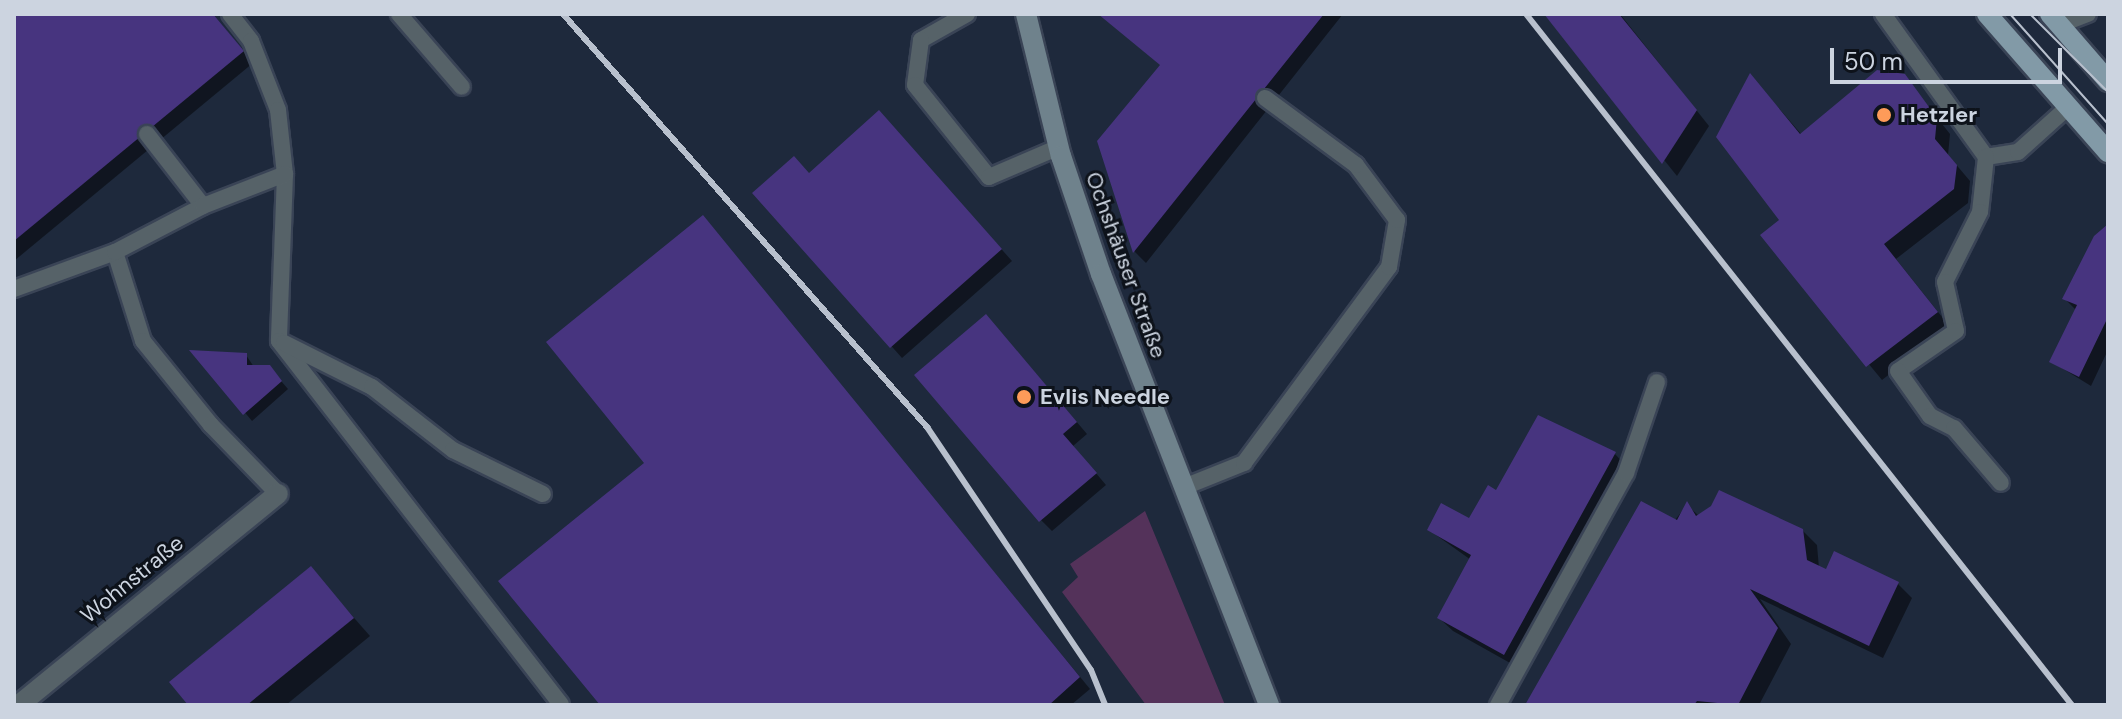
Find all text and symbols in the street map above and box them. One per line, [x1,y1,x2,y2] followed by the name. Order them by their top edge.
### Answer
[1834,32,2066,82] scale bar
[1844,46,1903,77] text: 50 m
[1900,102,1977,128] place label: Hetzler
[1875,106,1893,124] marker: Hetzler
[1080,168,1172,362] street label: Ochshäuser Straße
[1040,384,1170,410] place label: Evlis Needle
[1015,388,1033,406] marker: Evlis Needle
[75,530,189,628] street label: Wohnstraße

